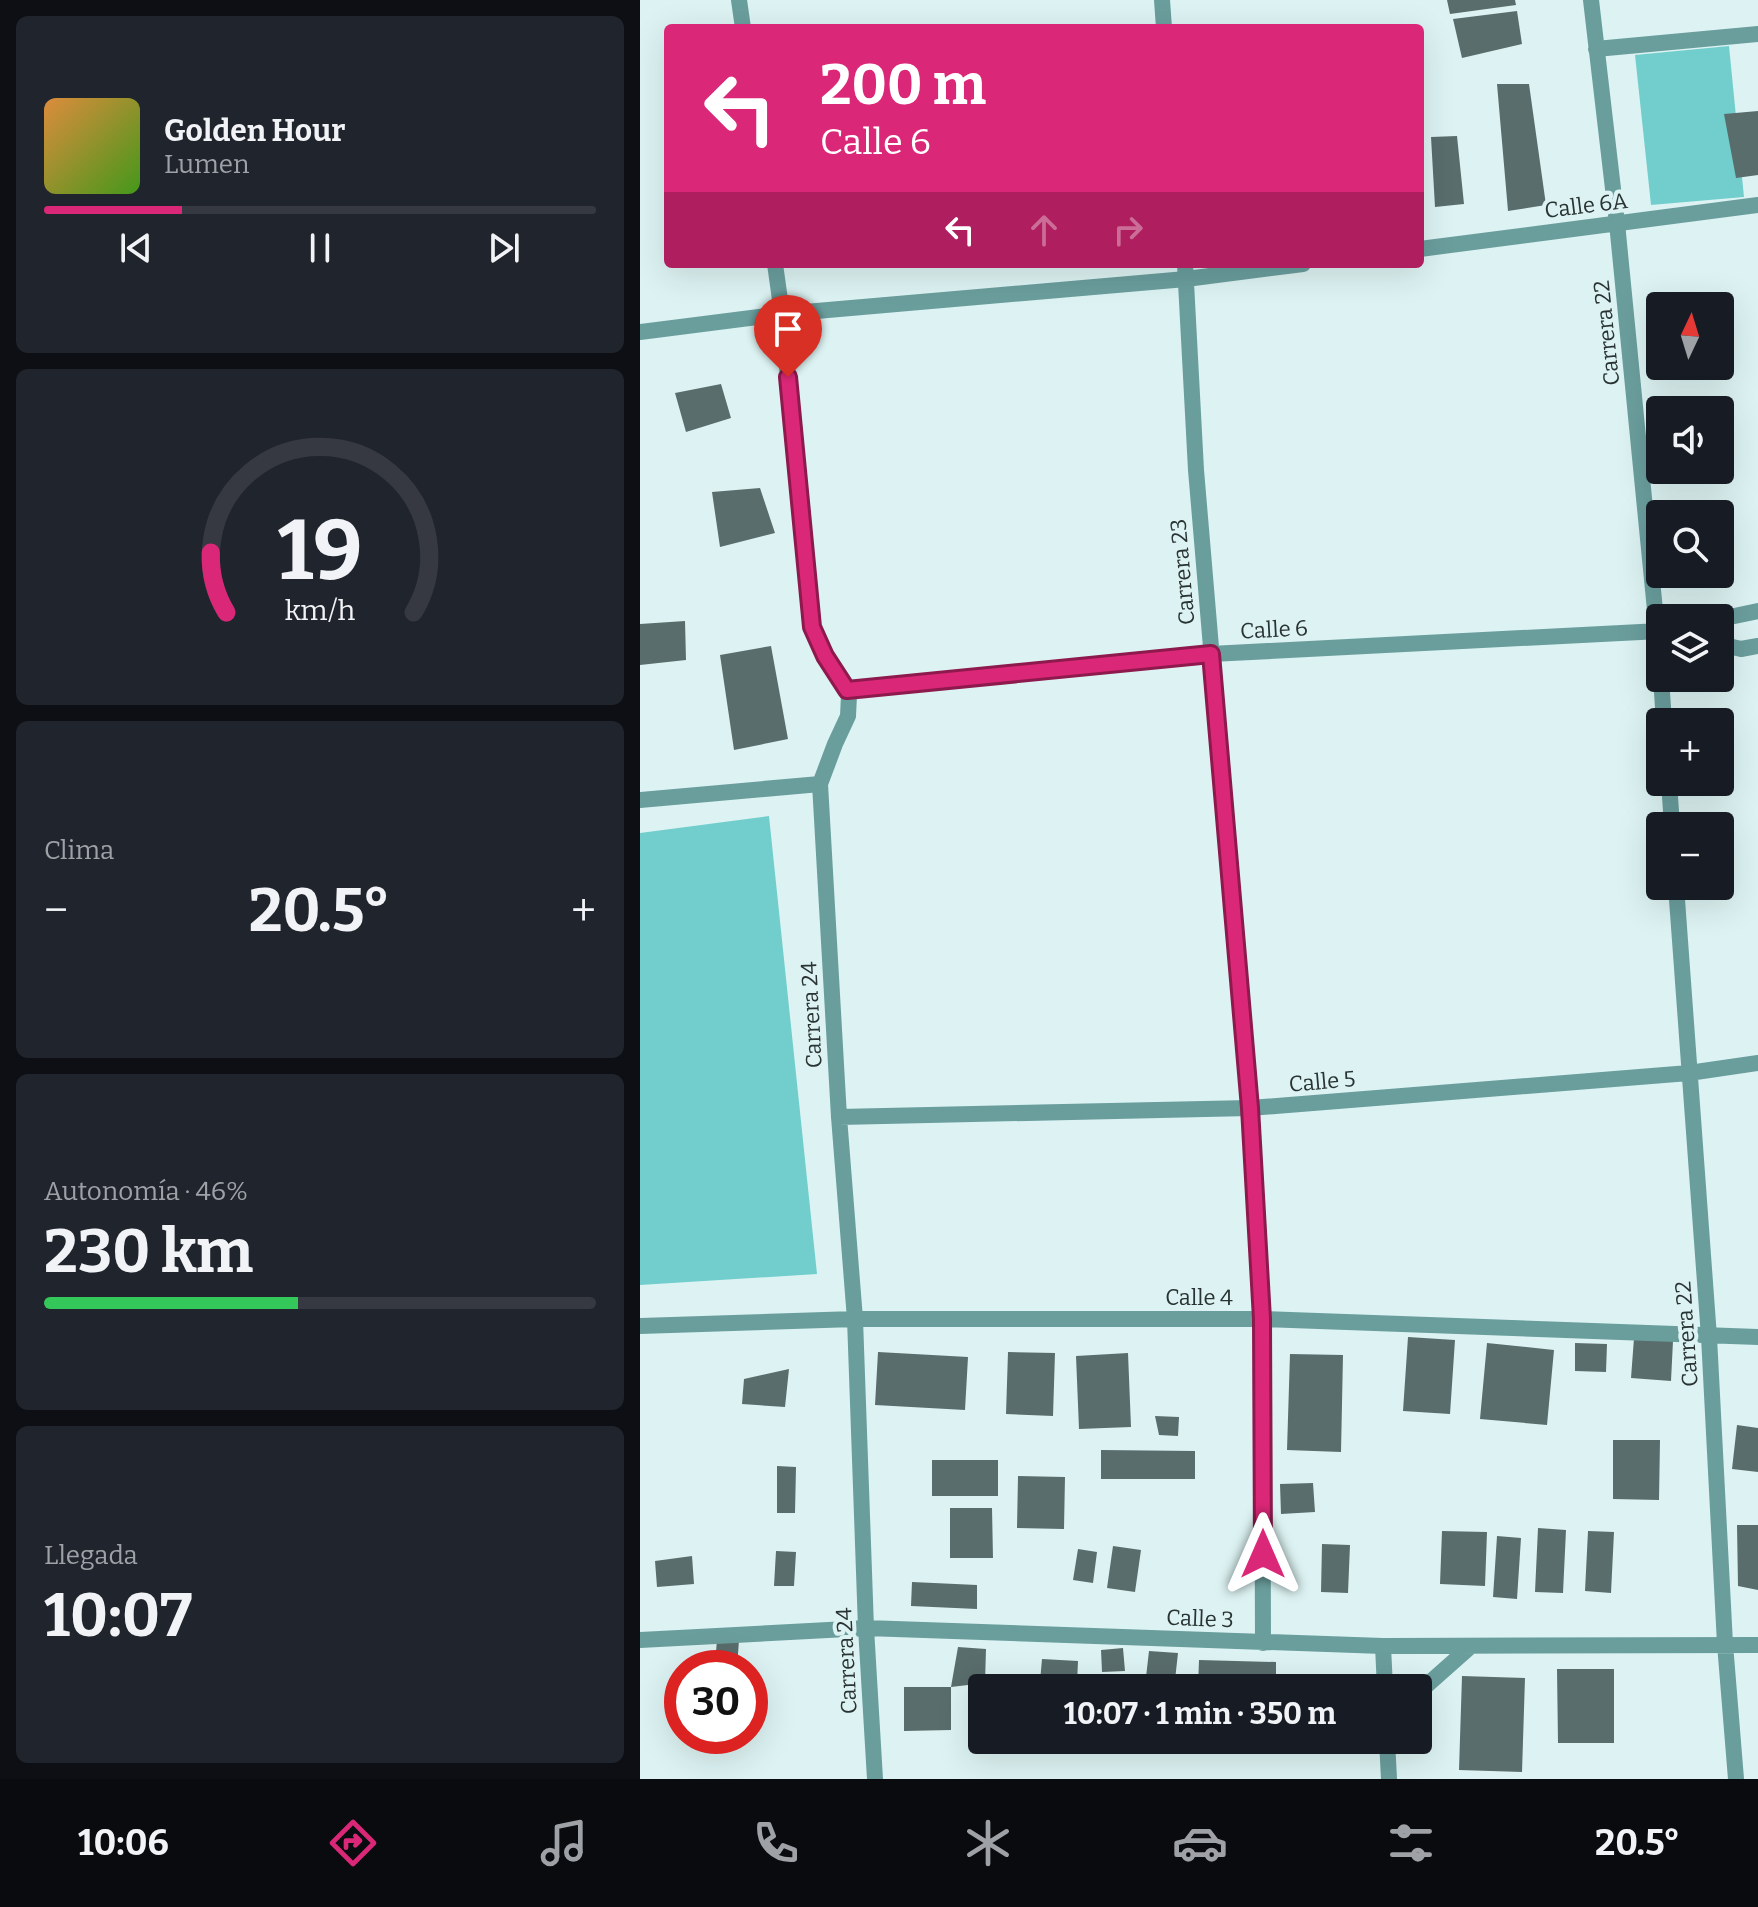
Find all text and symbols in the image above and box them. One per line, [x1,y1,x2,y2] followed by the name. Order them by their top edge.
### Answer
[820,52,986,119] text: 200 m
[688,56,792,160] icon: left
[164,113,345,149] text: Golden Hour
[820,120,931,164] text: Calle 6
[164,149,250,180] text: Lumen
[1543,187,1629,224] street label: Calle 6A
[938,208,982,252] icon: left
[1022,208,1066,252] icon: ahead
[1106,208,1150,252] icon: right
[114,226,158,270] icon: previous
[298,226,342,270] icon: pause
[482,226,526,270] icon: next
[1588,279,1625,387] street label: Carrera 22
[1646,292,1734,380] north arrow
[1646,292,1734,900] map controls
[754,295,822,377] pin
[766,307,810,351] icon: arrive
[1646,396,1734,484] button: sound
[277,500,363,600] text: 19
[1646,500,1734,588] button: search
[1164,518,1201,626] street label: Carrera 23
[285,593,356,628] text: km/h
[1646,604,1734,692] button: layers
[1239,614,1309,645] street label: Calle 6
[1646,708,1734,796] button: +
[1646,812,1734,900] button: −
[44,835,114,866] text: Clima
[249,875,390,947] text: 20.5°
[44,884,68,937] text: −
[571,884,596,937] text: +
[795,961,828,1069] street label: Carrera 24
[1288,1065,1356,1098] street label: Calle 5
[44,1176,248,1207] text: Autonomía · 46%
[44,1216,253,1288] text: 230 km
[1669,1280,1704,1388] street label: Carrera 22
[1165,1284,1233,1311] street label: Calle 4
[1221,1512,1305,1596] position arrow
[44,1540,138,1571] text: Llegada
[44,1580,192,1652] text: 10:07
[1166,1604,1234,1633] street label: Calle 3
[830,1607,863,1715] street label: Carrera 24
[664,1650,768,1754] speed limit sign: 30
[1064,1696,1336,1732] text: 10:07 · 1 min · 350 m
[325,1815,381,1871] icon: directions
[536,1815,592,1871] icon: music
[748,1815,804,1871] icon: phone
[960,1815,1016,1871] icon: climate
[1172,1815,1228,1871] icon: car
[1383,1815,1439,1871] icon: filters
[78,1821,169,1865] text: 10:06
[1595,1821,1680,1865] text: 20.5°

